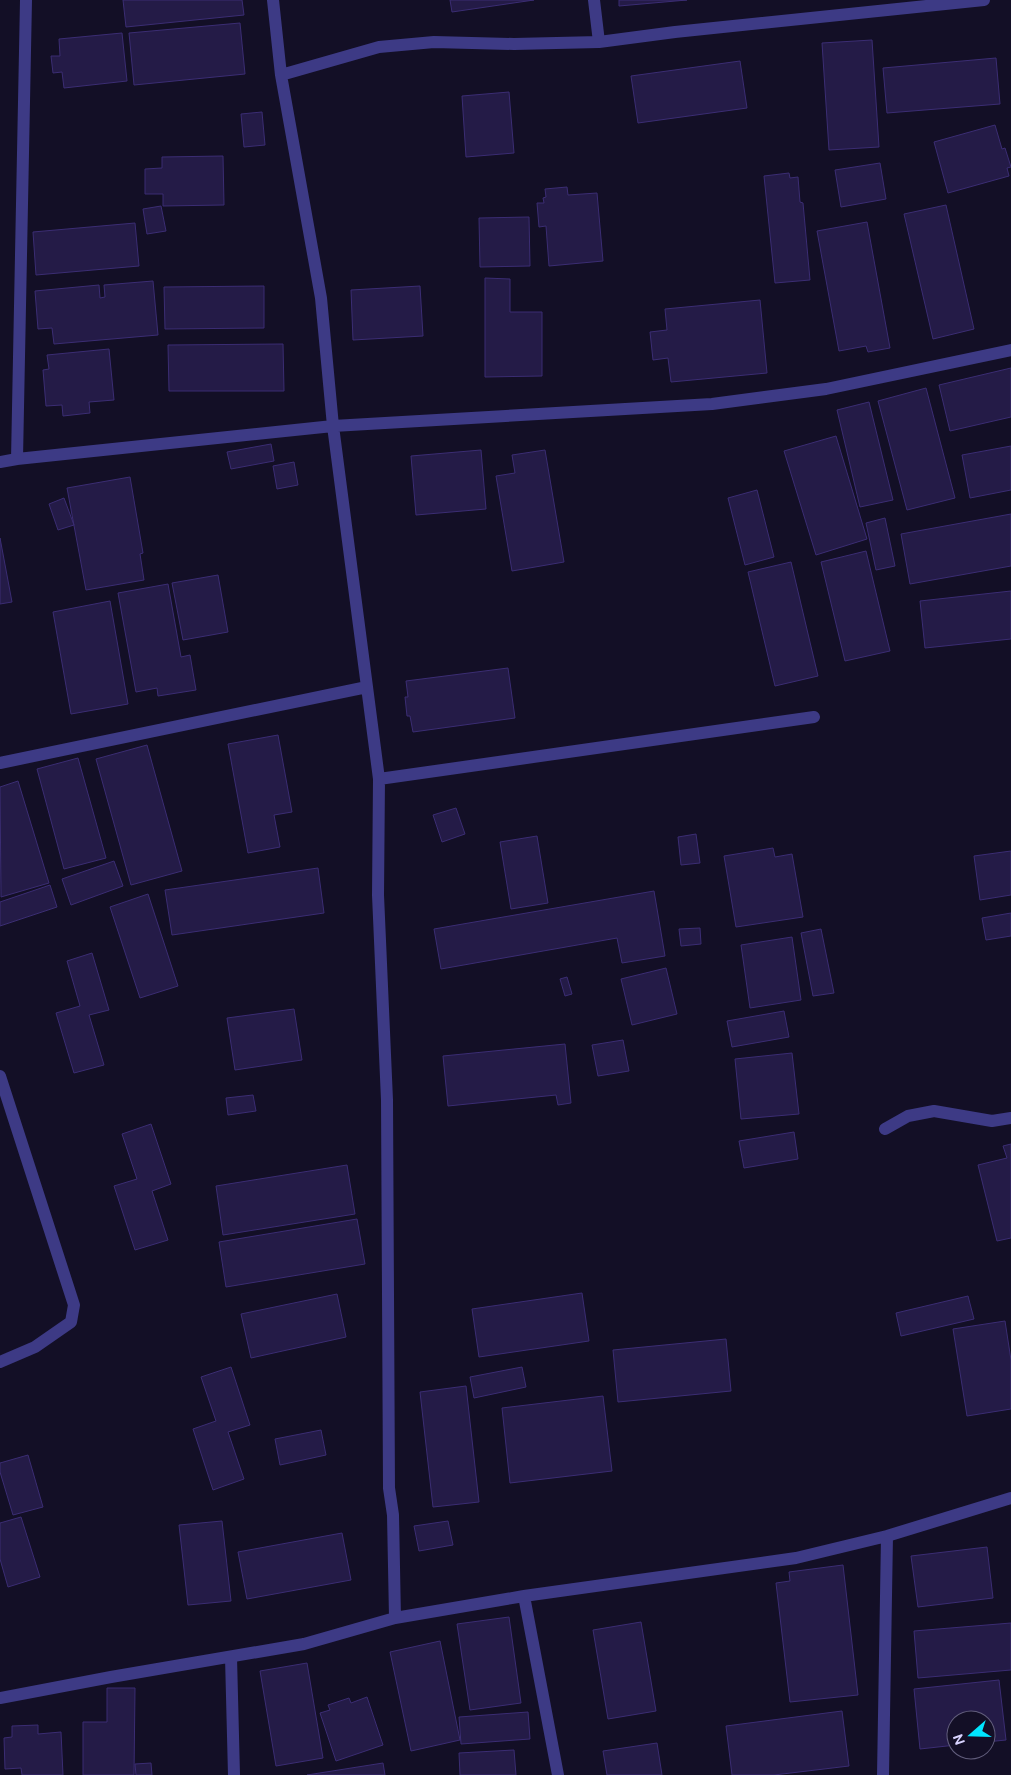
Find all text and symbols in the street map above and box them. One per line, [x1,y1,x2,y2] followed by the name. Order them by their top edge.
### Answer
[946,1710,996,1760] north arrow
[949,1732,968,1747] text: N

